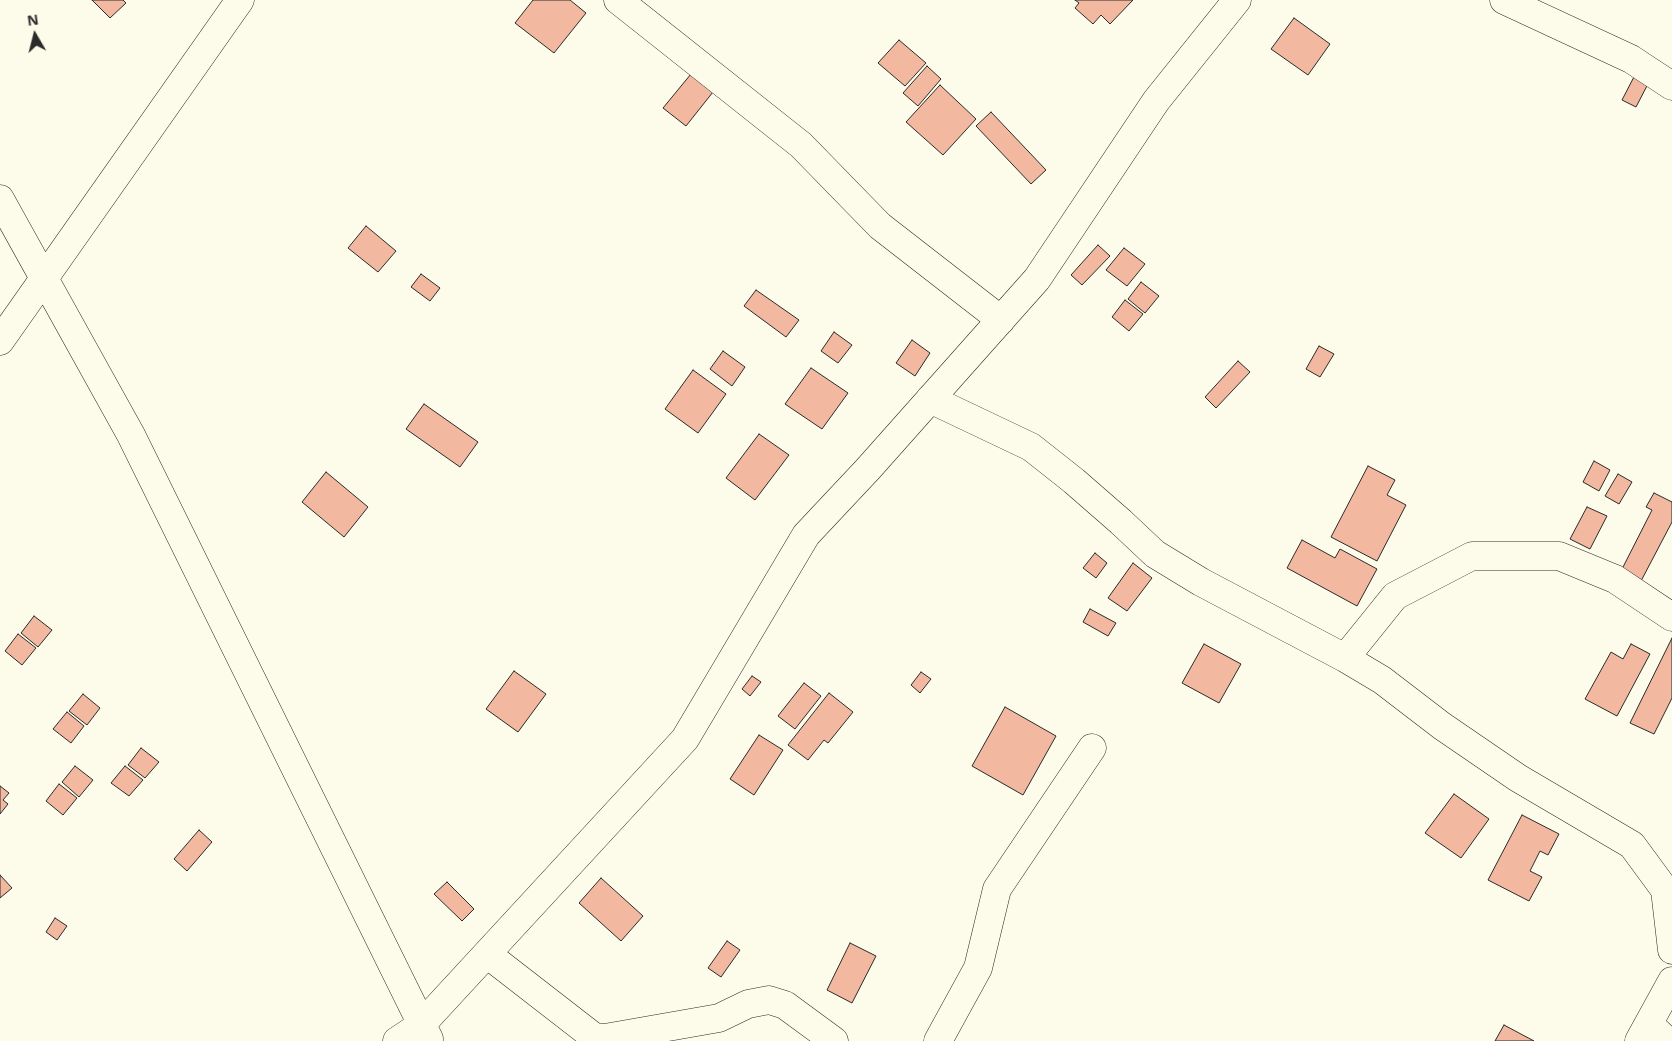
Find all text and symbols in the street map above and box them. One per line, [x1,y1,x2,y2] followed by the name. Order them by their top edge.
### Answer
[26,9,40,30] text: N
[10,10,60,60] north arrow

